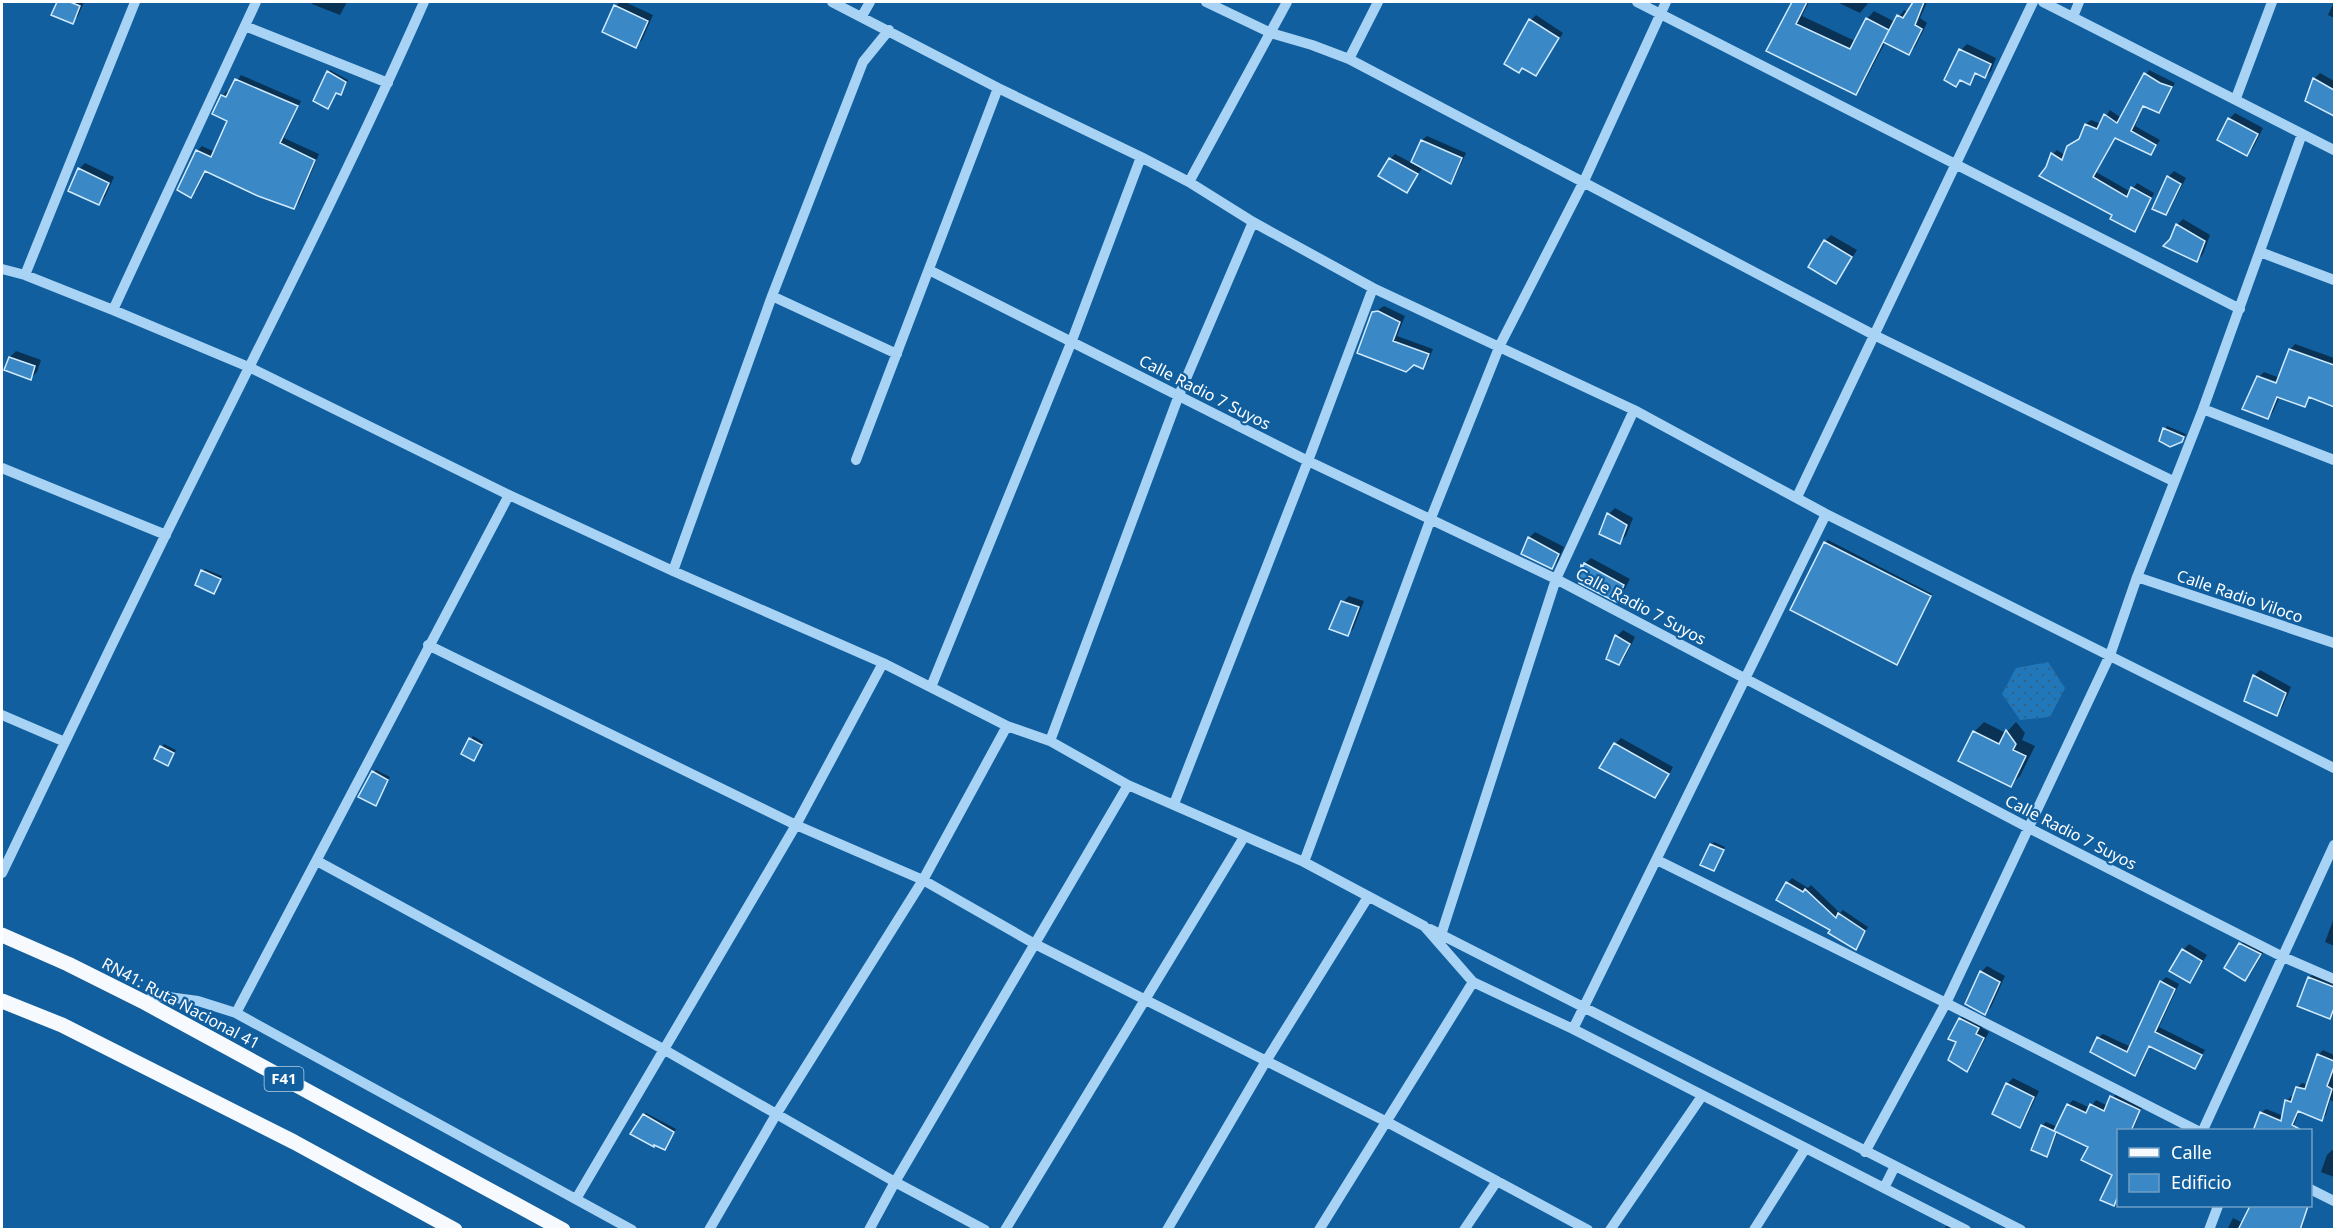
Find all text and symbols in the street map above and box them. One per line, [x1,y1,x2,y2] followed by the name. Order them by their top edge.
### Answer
[1136,349,1274,435] street label: Calle Radio 7 Suyos
[1572,562,1710,650] street label: Calle Radio 7 Suyos
[2174,564,2306,628] street label: Calle Radio Viloco
[2002,789,2140,875] street label: Calle Radio 7 Suyos
[98,952,264,1054] street label: RN41: Ruta Nacional 41
[264,1067,304,1091] road number: F41
[2117,1129,2312,1207] legend
[2171,1140,2212,1164] text: Calle
[2171,1170,2232,1194] text: Edificio

